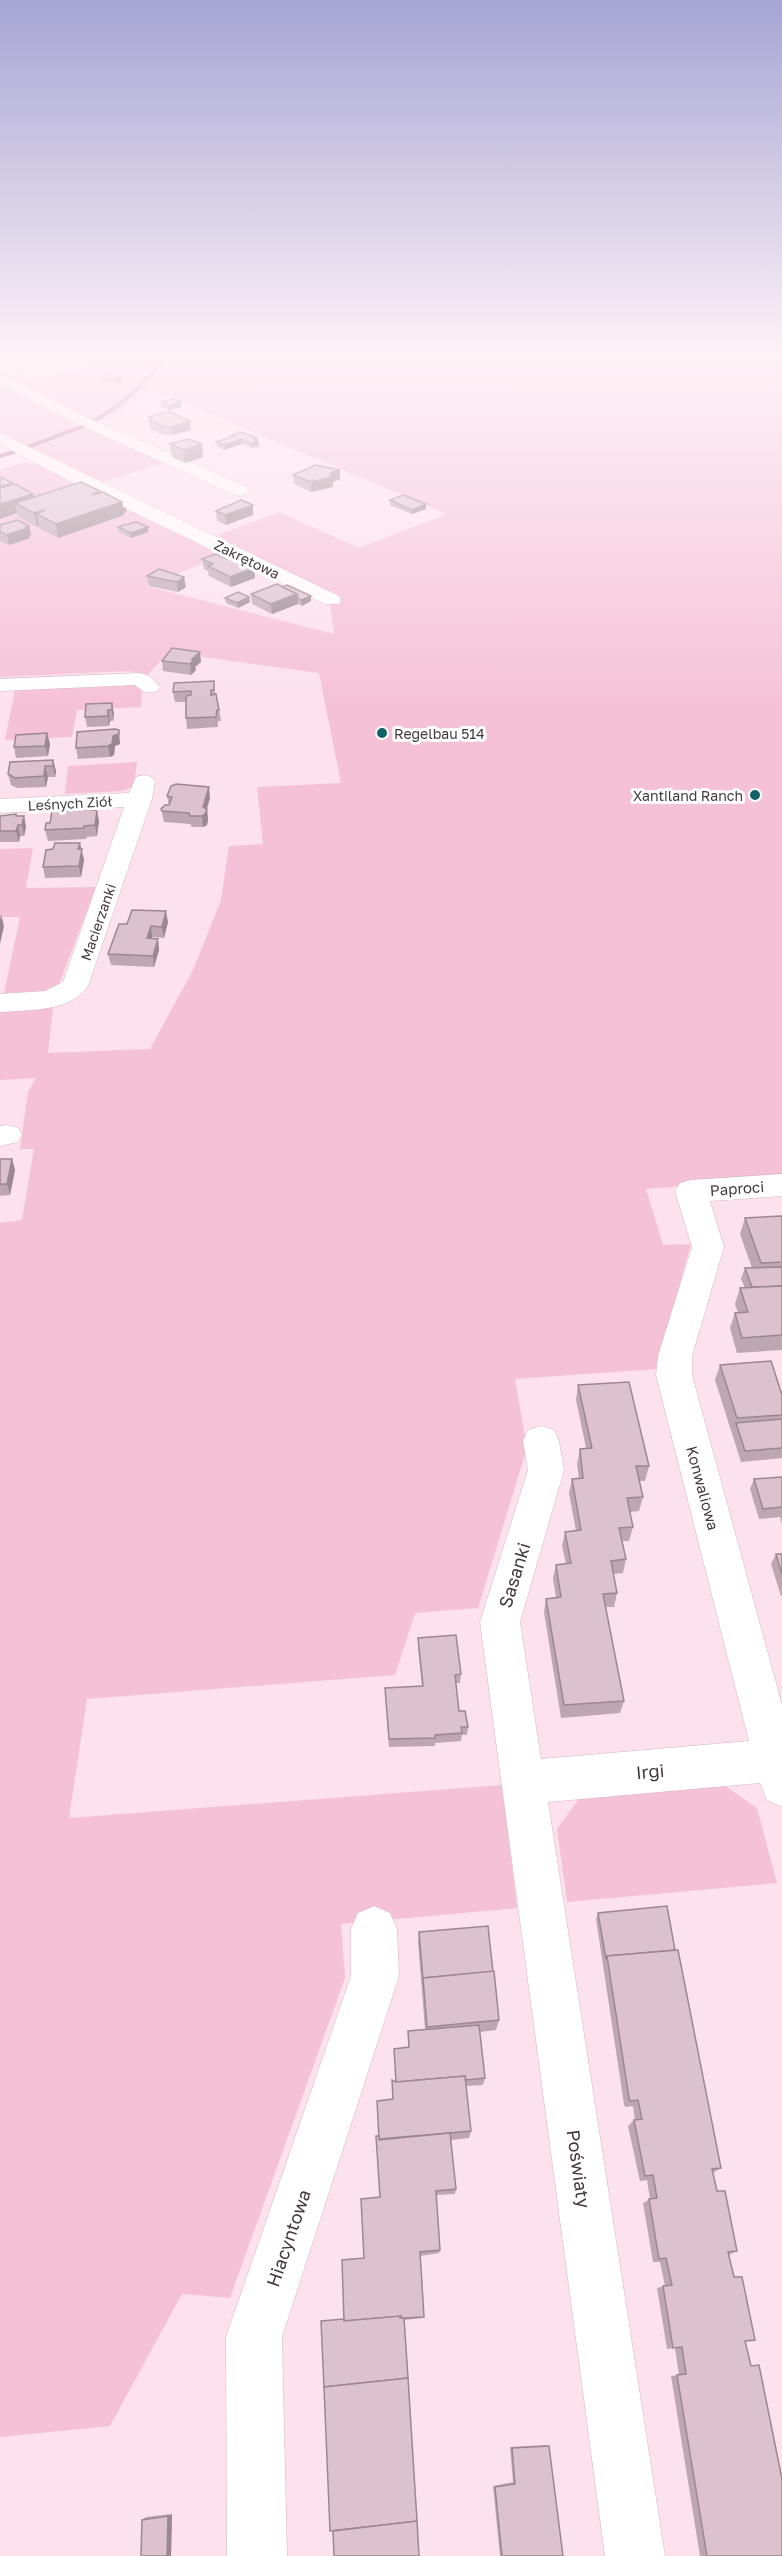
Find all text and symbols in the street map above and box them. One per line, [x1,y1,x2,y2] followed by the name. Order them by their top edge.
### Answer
[212,536,282,582] street label: Zakrętowa
[394,725,485,742] place label: Regelbau 514
[375,726,389,740] marker: Regelbau 514
[633,787,743,804] place label: Xantiland Ranch
[748,788,762,802] marker: Xantiland Ranch
[27,792,113,814] street label: Leśnych Ziół
[77,881,119,963] street label: Macierzanki
[709,1177,765,1199] street label: Paproci
[683,1444,723,1532] street label: Konwaliowa
[494,1540,534,1610] street label: Sasanki
[635,1759,665,1783] street label: Irgi
[563,2128,595,2210] street label: Poświaty
[261,2187,315,2289] street label: Hiacyntowa

